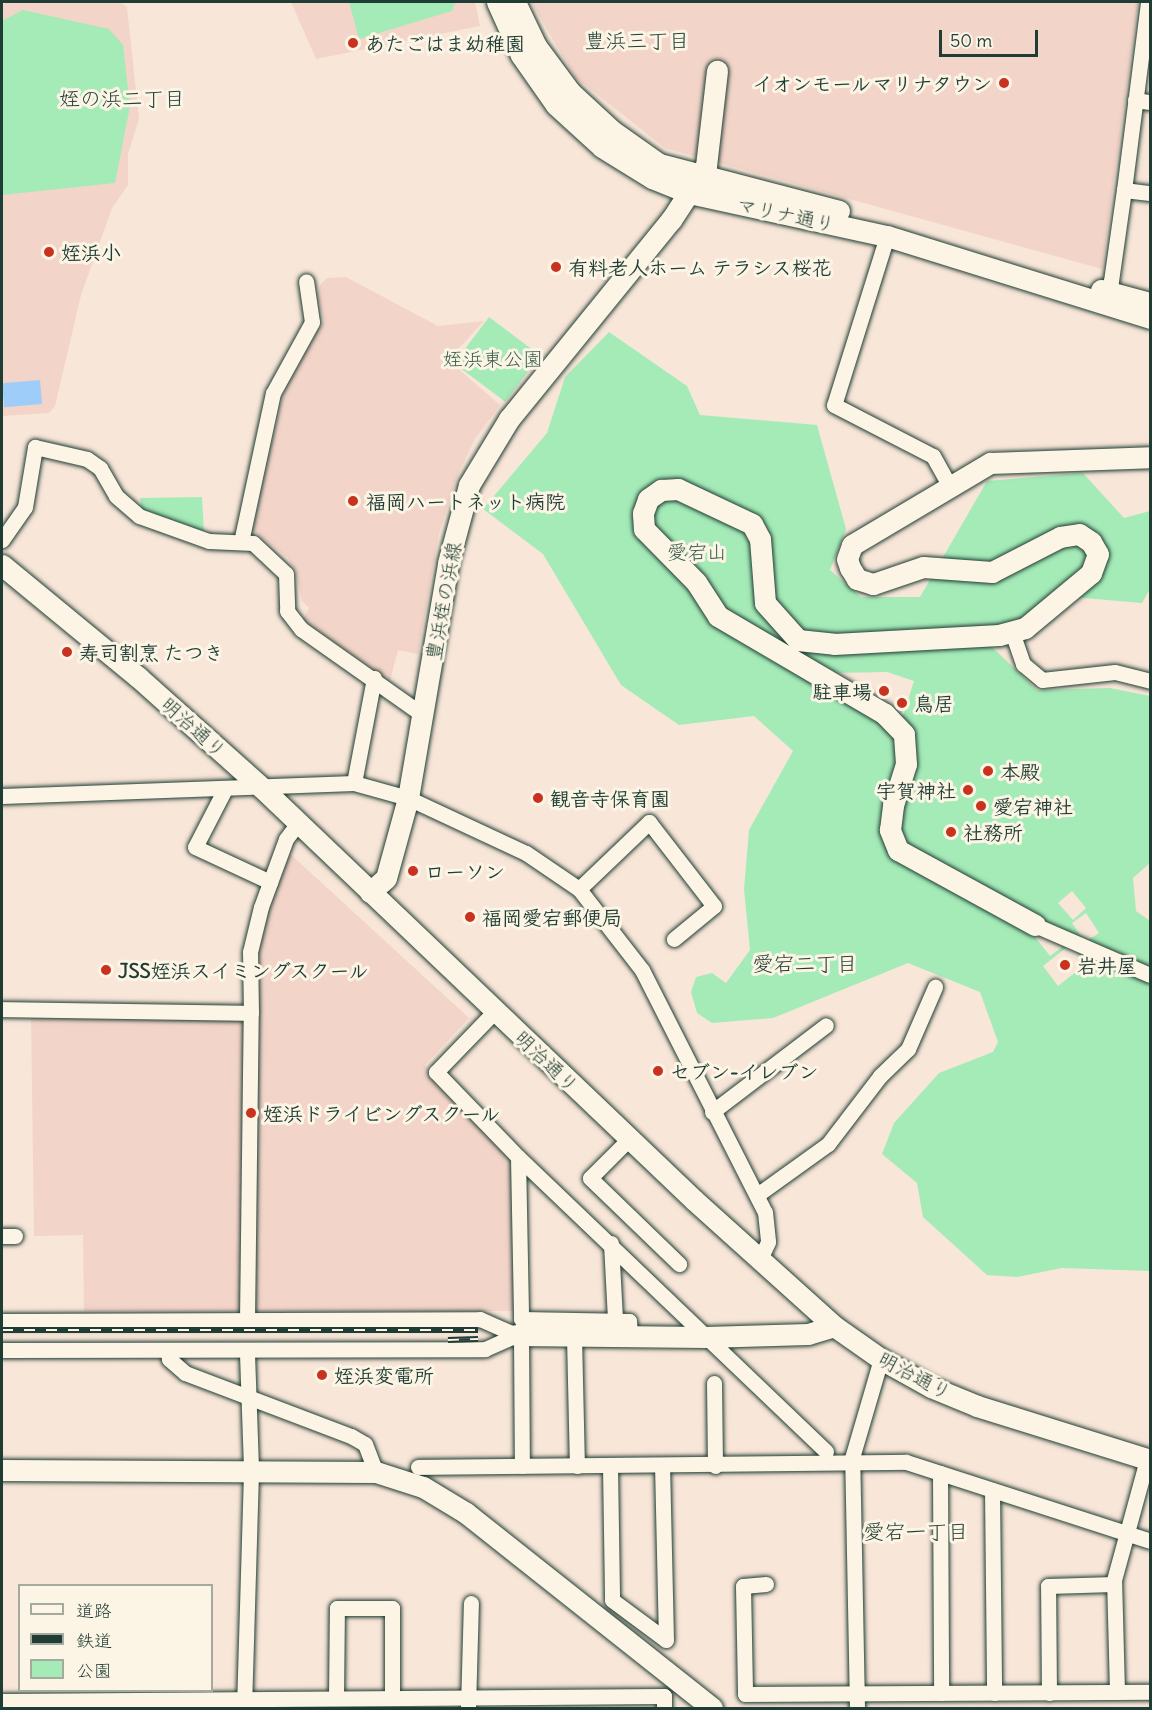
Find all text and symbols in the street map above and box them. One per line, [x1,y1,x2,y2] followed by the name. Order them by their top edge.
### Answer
[942,18,1041,56] scale bar
[585,28,689,54] district label: 豊浜三丁目
[950,29,992,52] text: 50 m
[365,31,525,55] place label: あたごはま幼稚園
[346,36,360,50] marker: あたごはま幼稚園
[752,71,992,95] place label: イオンモールマリナタウン
[997,76,1011,90] marker: イオンモールマリナタウン
[59,86,185,112] district label: 姪の浜二丁目
[735,192,837,236] street label: マリナ通り
[61,240,121,264] place label: 姪浜小
[42,245,56,259] marker: 姪浜小
[568,255,833,279] place label: 有料老人ホーム テラシス桜花
[549,260,563,274] marker: 有料老人ホーム テラシス桜花
[443,346,543,370] park label: 姪浜東公園
[366,489,566,513] place label: 福岡ハートネット病院
[344,492,362,510] marker: 福岡ハートネット病院
[667,539,727,563] park label: 愛宕山
[421,540,465,662] street label: 豊浜姪の浜線
[79,640,224,664] place label: 寿司割烹 たつき
[60,645,74,659] marker: 寿司割烹 たつき
[812,679,872,703] place label: 駐車場
[877,684,891,698] marker: 駐車場
[156,691,232,763] street label: 明治通り
[914,691,954,715] place label: 鳥居
[895,696,909,710] marker: 鳥居
[1000,759,1040,783] place label: 本殿
[981,764,995,778] marker: 本殿
[876,778,956,802] place label: 宇賀神社
[961,783,975,797] marker: 宇賀神社
[550,786,670,810] place label: 観音寺保育園
[531,791,545,805] marker: 観音寺保育園
[993,794,1073,818] place label: 愛宕神社
[974,799,988,813] marker: 愛宕神社
[963,820,1023,844] place label: 社務所
[944,825,958,839] marker: 社務所
[425,859,505,883] place label: ローソン
[406,864,420,878] marker: ローソン
[482,905,622,929] place label: 福岡愛宕郵便局
[463,910,477,924] marker: 福岡愛宕郵便局
[753,951,857,977] district label: 愛宕二丁目
[1077,953,1137,977] place label: 岩井屋
[118,958,371,982] place label: JSS姪浜スイミングスクール
[1058,958,1072,972] marker: 岩井屋
[99,963,113,977] marker: JSS姪浜スイミングスクール
[510,1025,584,1097] street label: 明治通り
[670,1059,819,1083] place label: セブン-イレブン
[651,1064,665,1078] marker: セブン-イレブン
[263,1101,503,1125] place label: 姪浜ドライビングスクール
[244,1106,258,1120] marker: 姪浜ドライビングスクール
[874,1346,956,1404] street label: 明治通り
[334,1363,434,1387] place label: 姪浜変電所
[315,1368,329,1382] marker: 姪浜変電所
[864,1519,968,1545] district label: 愛宕一丁目
[18,1584,213,1692] legend
[76,1599,112,1622] text: 道路
[76,1629,112,1652] text: 鉄道
[76,1659,112,1682] text: 公園

